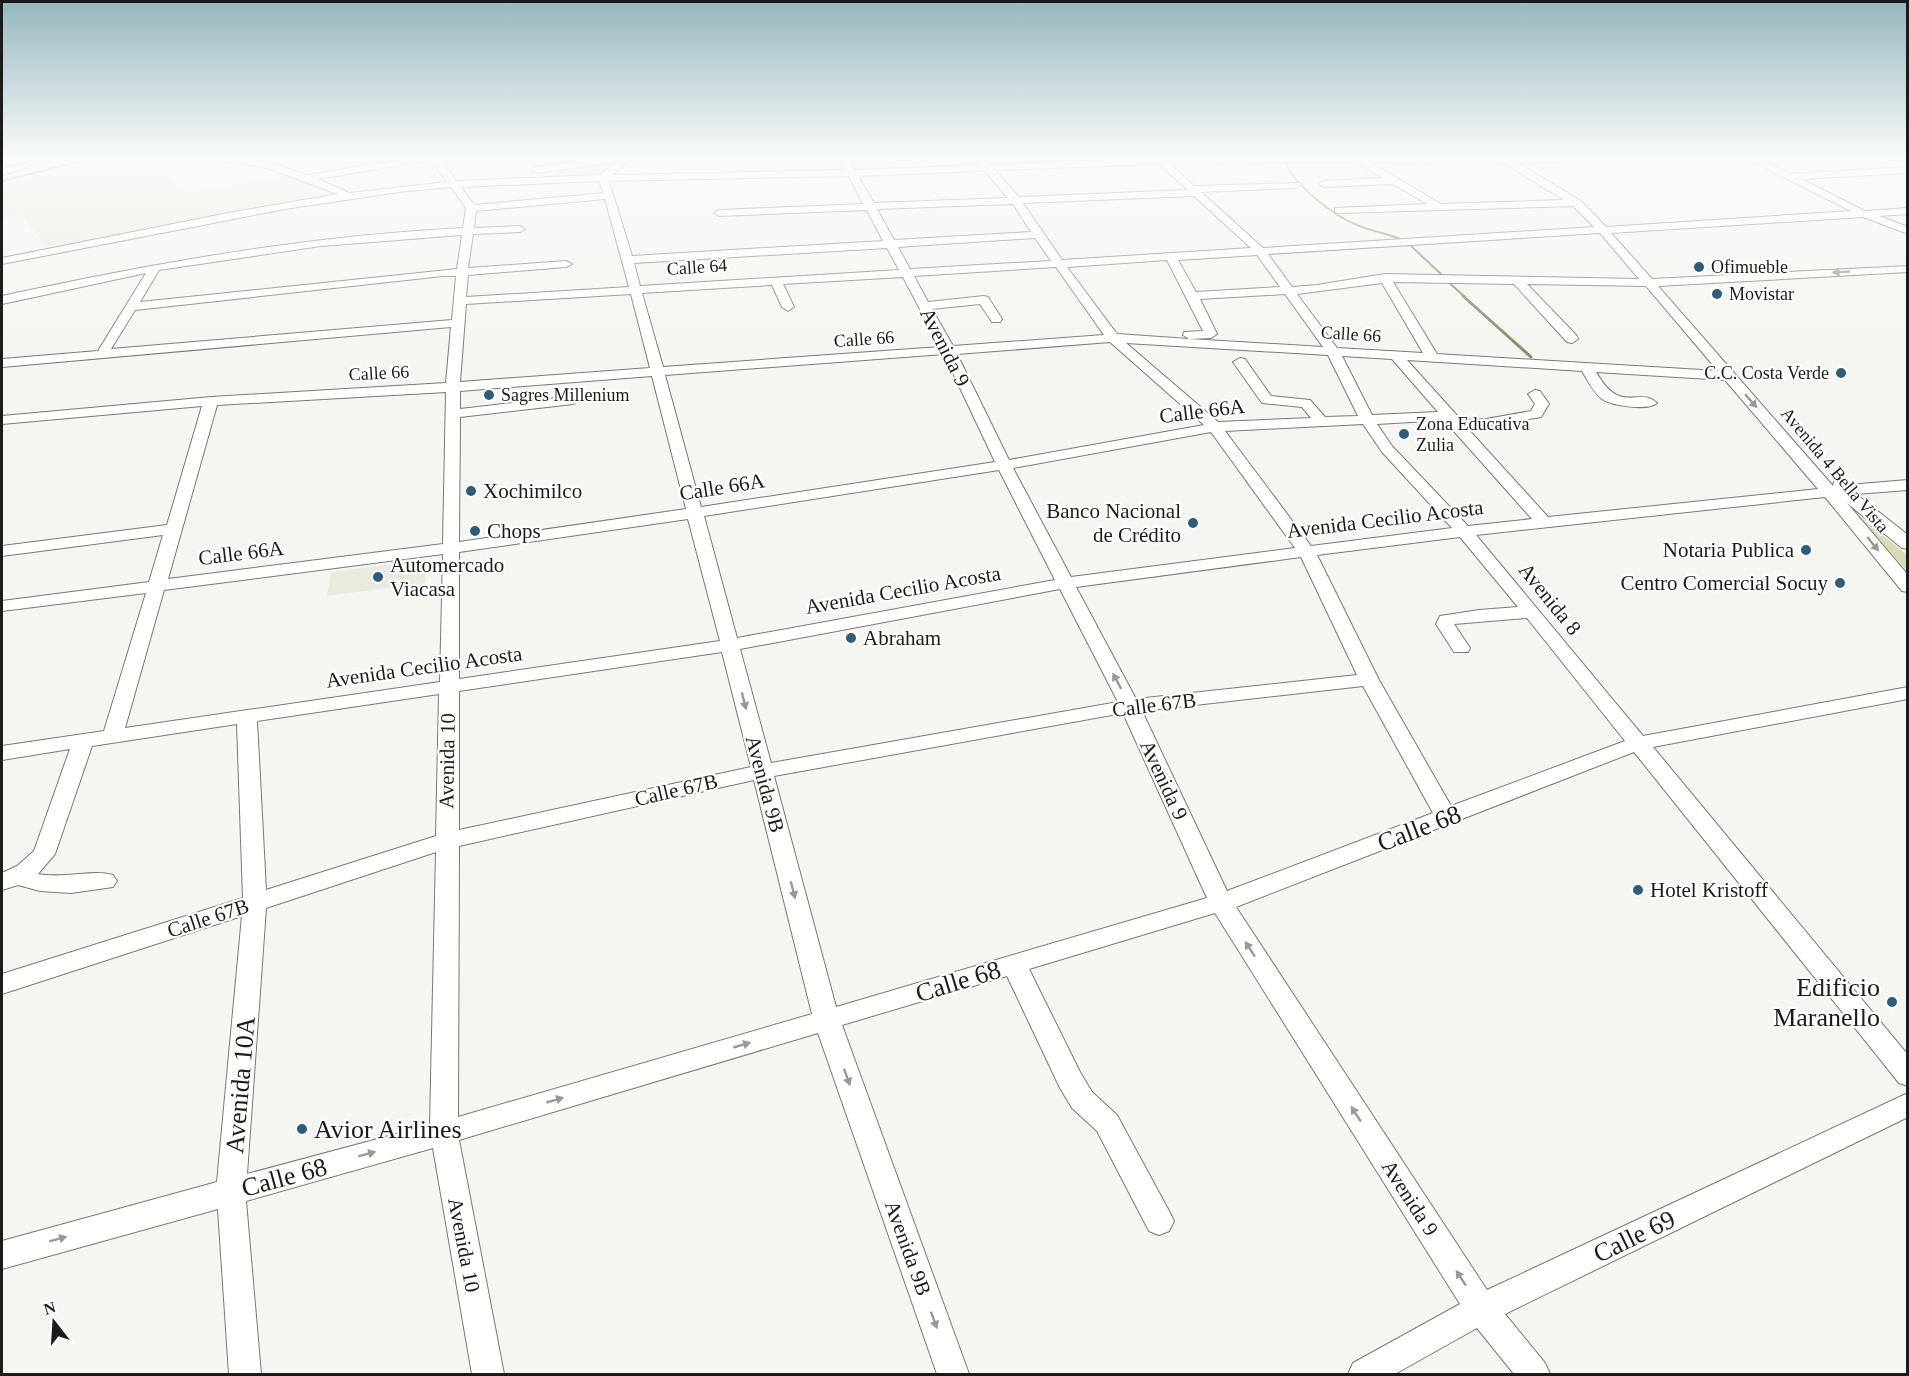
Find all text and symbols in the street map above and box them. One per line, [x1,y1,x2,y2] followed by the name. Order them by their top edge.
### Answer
[666,255,728,279] street label: Calle 64
[1711,257,1788,277] place label: Ofimueble
[1692,260,1706,274] marker: Ofimueble
[1831,268,1850,277] one-way arrow
[1729,284,1794,304] place label: Movistar
[1710,287,1724,301] marker: Movistar
[915,304,975,390] street label: Avenida 9
[1320,322,1382,346] street label: Calle 66
[833,327,895,351] street label: Calle 66
[348,361,410,385] street label: Calle 66
[1704,363,1829,383] place label: C.C. Costa Verde
[1834,366,1848,380] marker: C.C. Costa Verde
[501,385,630,405] place label: Sagres Millenium
[482,388,496,402] marker: Sagres Millenium
[1744,393,1757,408] one-way arrow
[1158,394,1247,428] street label: Calle 66A
[1777,404,1893,536] street label: Avenida 4 Bella Vista
[1416,414,1529,455] place label: Zona Educativa Zulia
[1397,427,1411,441] marker: Zona Educativa Zulia
[678,468,767,506] street label: Calle 66A
[483,479,582,503] place label: Xochimilco
[464,484,478,498] marker: Xochimilco
[1285,495,1485,543] street label: Avenida Cecilio Acosta
[1046,499,1181,547] place label: Banco Nacional de Crédito
[1186,516,1200,530] marker: Banco Nacional de Crédito
[487,519,541,543] place label: Chops
[468,524,482,538] marker: Chops
[197,536,286,570] street label: Calle 66A
[1866,536,1879,552] one-way arrow
[1663,538,1795,562] place label: Notaria Publica
[1799,543,1813,557] marker: Notaria Publica
[390,553,504,601] place label: Automercado Viacasa
[1514,558,1586,640] street label: Avenida 8
[803,561,1003,619] street label: Avenida Cecilio Acosta
[371,570,385,584] marker: Automercado Viacasa
[1620,571,1828,595] place label: Centro Comercial Socuy
[1833,576,1847,590] marker: Centro Comercial Socuy
[863,626,941,650] place label: Abraham
[844,631,858,645] marker: Abraham
[324,641,524,693] street label: Avenida Cecilio Acosta
[1112,673,1122,690] one-way arrow
[1111,688,1197,722] street label: Calle 67B
[740,693,749,711] one-way arrow
[434,713,460,809] street label: Avenida 10
[741,733,789,835] street label: Avenida 9B
[1135,736,1193,824] street label: Avenida 9
[632,769,720,811] street label: Calle 67B
[1373,799,1465,858] street label: Calle 68
[1650,878,1768,902] place label: Hotel Kristoff
[789,881,798,899] one-way arrow
[1631,883,1645,897] marker: Hotel Kristoff
[164,894,252,942] street label: Calle 67B
[1245,941,1256,958] one-way arrow
[912,955,1004,1008] street label: Calle 68
[1773,973,1880,1032] place label: Edificio Maranello
[1885,995,1899,1009] marker: Edificio Maranello
[220,1015,261,1155] street label: Avenida 10A
[733,1040,751,1049] one-way arrow
[843,1068,853,1086] one-way arrow
[546,1095,564,1104] one-way arrow
[1350,1105,1361,1122] one-way arrow
[314,1115,462,1144] place label: Avior Airlines
[295,1122,309,1136] marker: Avior Airlines
[358,1149,376,1158] one-way arrow
[238,1152,330,1203] street label: Calle 68
[1377,1156,1443,1240] street label: Avenida 9
[443,1196,485,1294] street label: Avenida 10
[880,1197,936,1299] street label: Avenida 9B
[1589,1204,1680,1269] street label: Calle 69
[49,1234,67,1244] one-way arrow
[1456,1270,1467,1286] one-way arrow
[24,1292,84,1352] north arrow
[42,1298,58,1318] text: N
[929,1312,939,1330] one-way arrow

